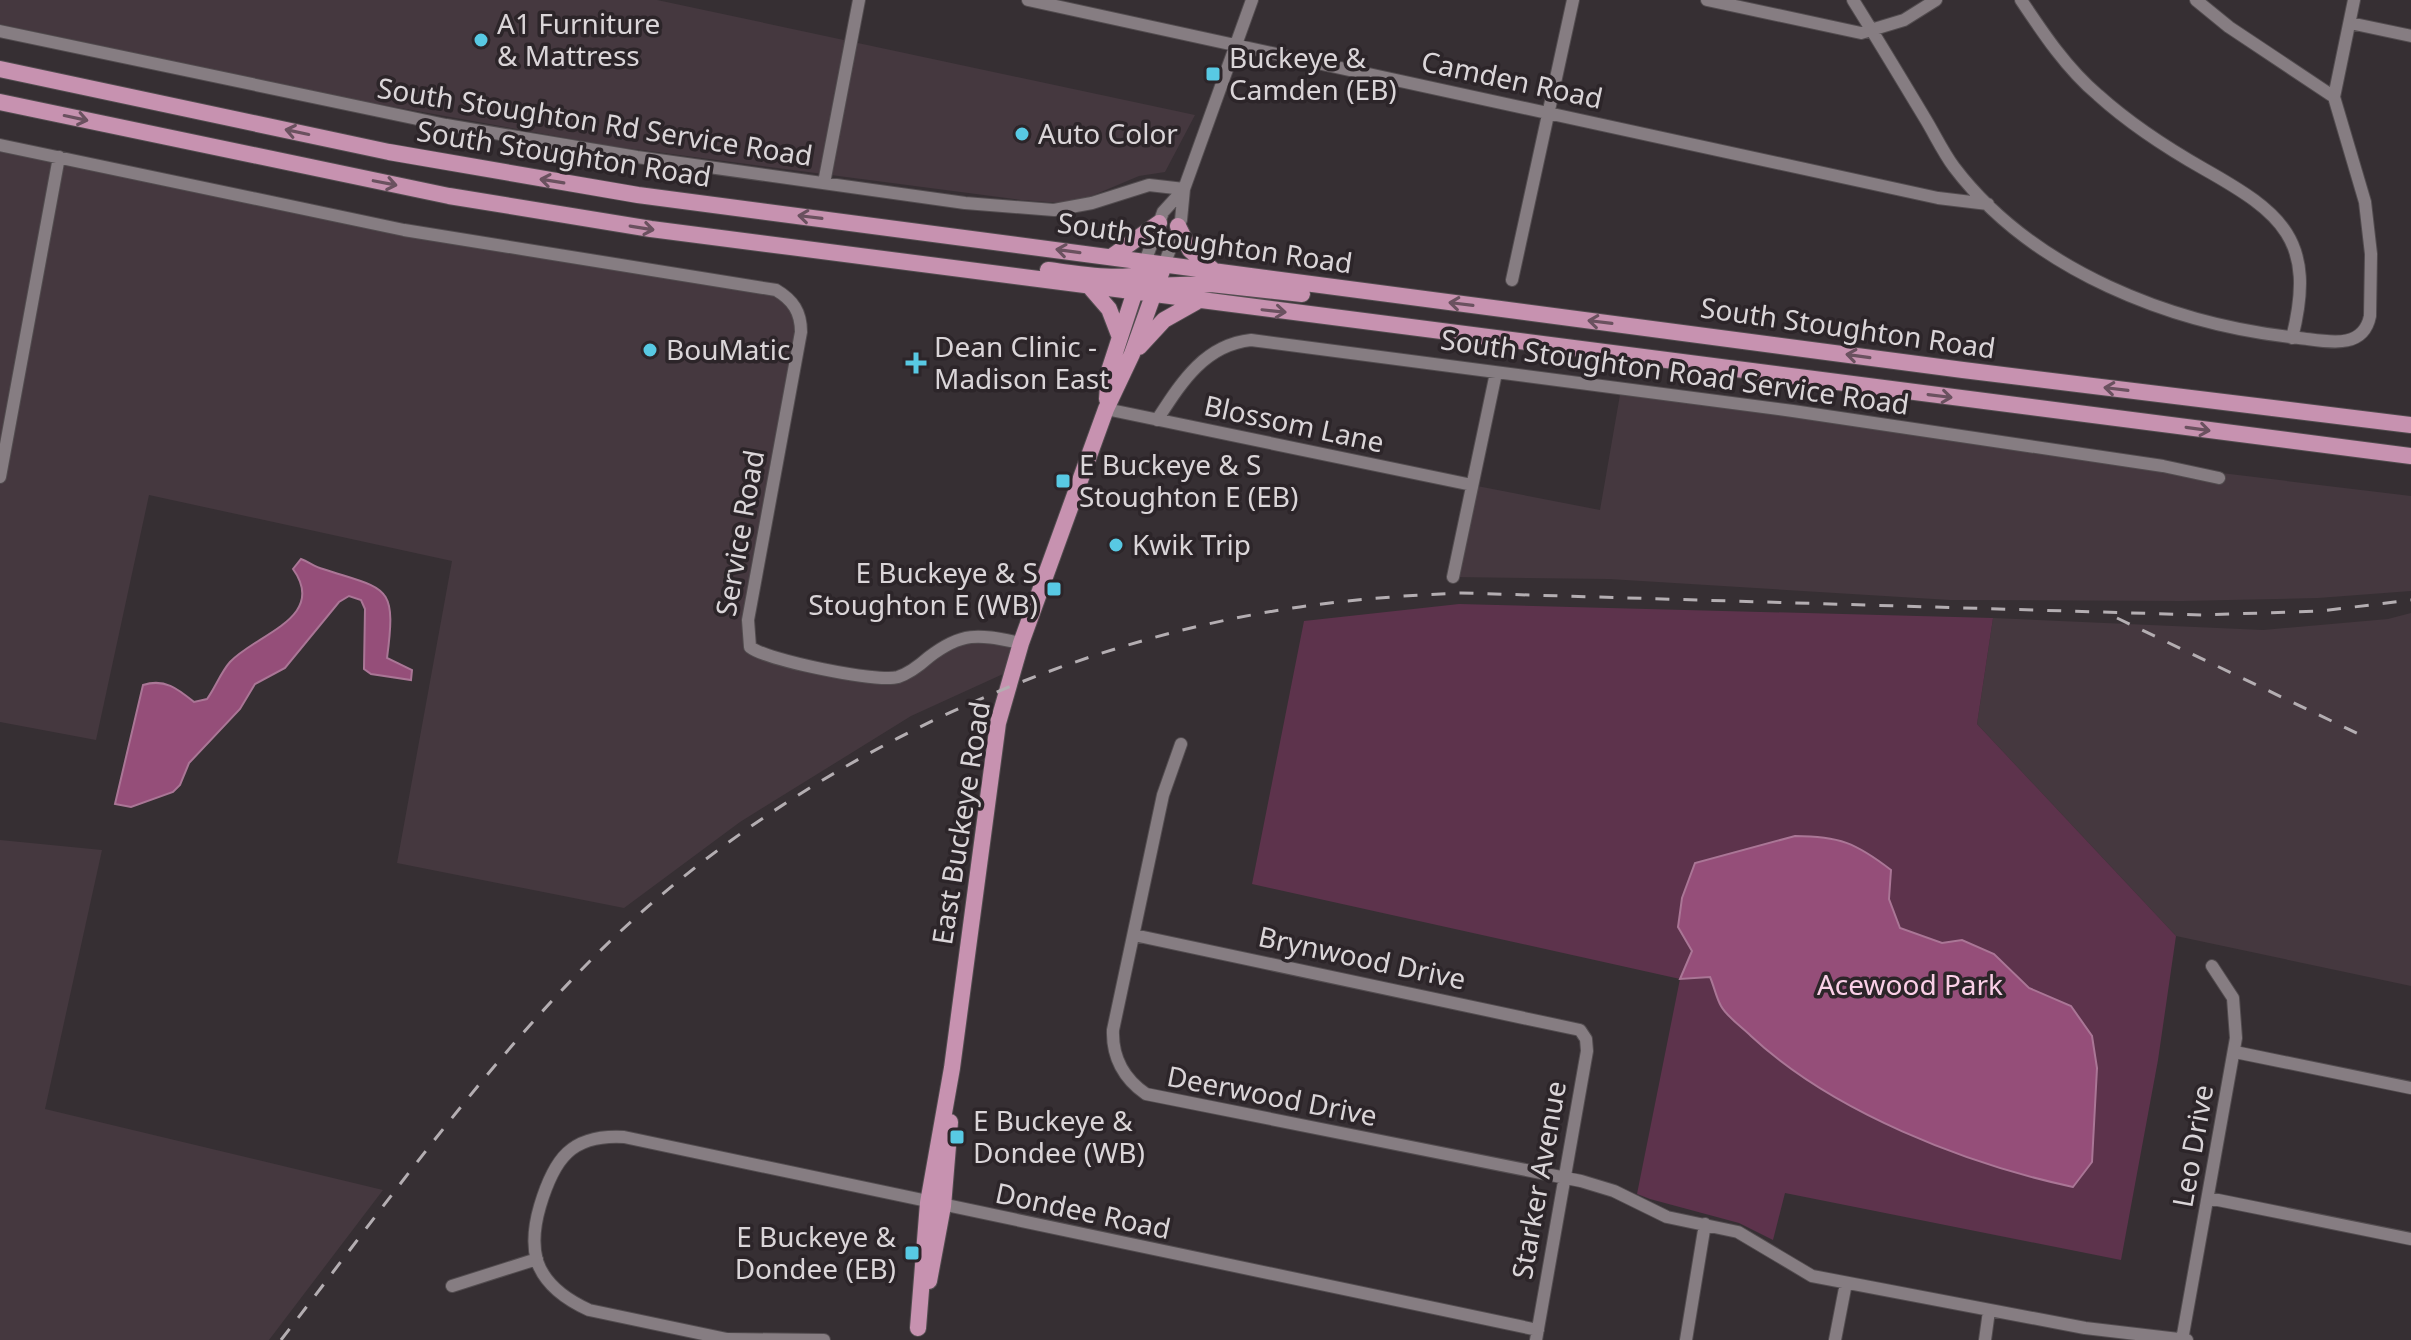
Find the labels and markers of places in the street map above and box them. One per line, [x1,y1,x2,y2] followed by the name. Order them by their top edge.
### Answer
[497,4,660,74] place label: A1 Furniture & Mattress
[472,31,490,49] marker: A1 Furniture & Mattress
[1229,38,1397,108] place label: Buckeye & Camden (EB)
[1204,65,1222,83] marker: Buckeye & Camden (EB)
[1038,114,1178,152] place label: Auto Color
[1013,125,1031,143] marker: Auto Color
[934,327,1109,397] place label: Dean Clinic - Madison East
[666,330,790,368] place label: BouMatic
[641,341,659,359] marker: BouMatic
[905,352,927,374] marker: Dean Clinic - Madison East
[1079,445,1298,515] place label: E Buckeye & S Stoughton E (EB)
[1054,472,1072,490] marker: E Buckeye & S Stoughton E (EB)
[1132,525,1251,563] place label: Kwik Trip
[1107,536,1125,554] marker: Kwik Trip
[808,553,1038,623] place label: E Buckeye & S Stoughton E (WB)
[1045,580,1063,598] marker: E Buckeye & S Stoughton E (WB)
[973,1101,1145,1171] place label: E Buckeye & Dondee (WB)
[948,1128,966,1146] marker: E Buckeye & Dondee (WB)
[735,1217,897,1287] place label: E Buckeye & Dondee (EB)
[903,1244,921,1262] marker: E Buckeye & Dondee (EB)

